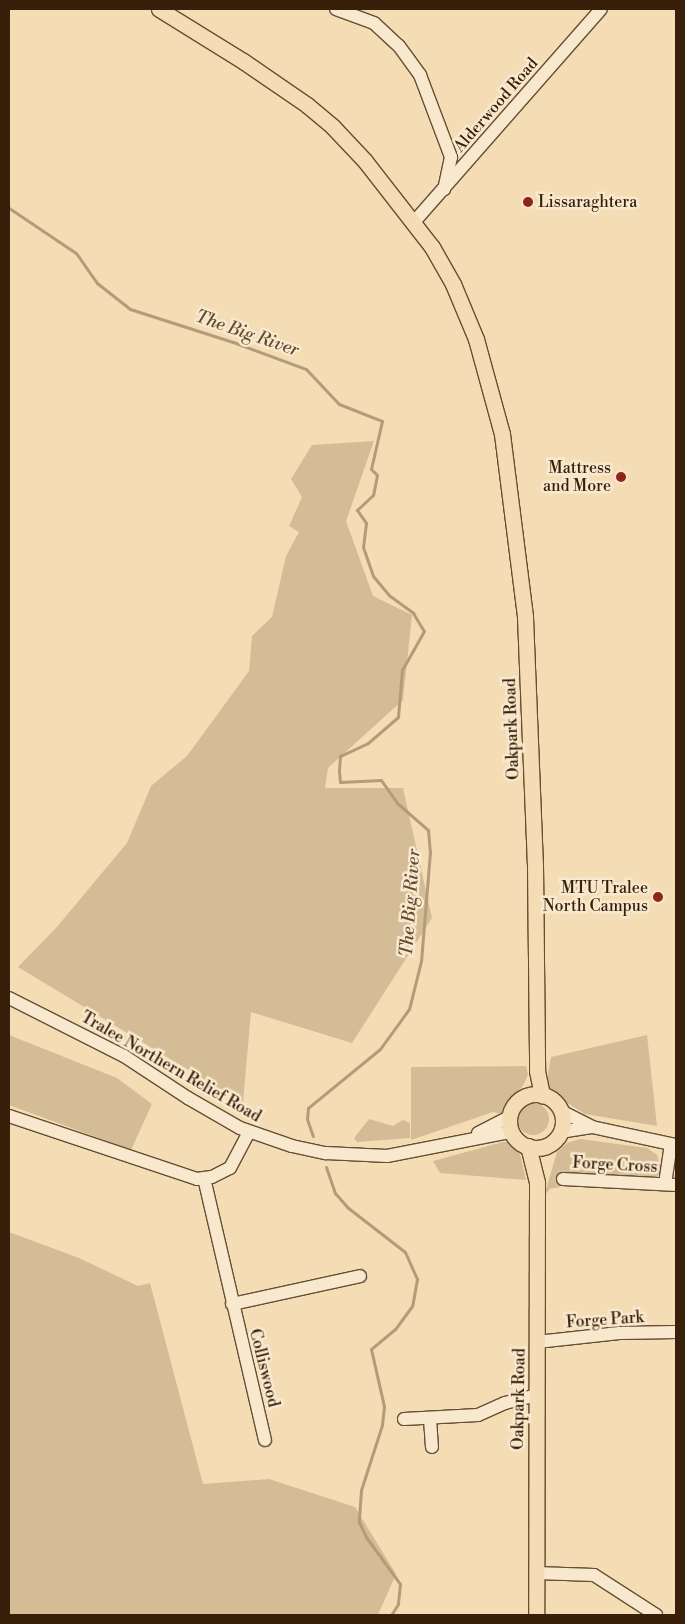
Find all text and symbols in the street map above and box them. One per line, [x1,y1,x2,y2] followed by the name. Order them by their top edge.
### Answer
[450,54,542,156] street label: Alderwood Road
[538,192,637,212] place label: Lissaraghtera
[522,196,534,208] marker: Lissaraghtera
[192,306,302,362] water label: The Big River
[543,458,611,496] place label: Mattress and More
[615,471,627,483] marker: Mattress and More
[501,678,523,780] street label: Oakpark Road
[396,848,426,958] water label: The Big River
[543,878,648,916] place label: MTU Tralee North Campus
[652,891,664,903] marker: MTU Tralee North Campus
[78,1008,264,1126] street label: Tralee Northern Relief Road
[572,1153,658,1177] street label: Forge Cross
[565,1308,645,1332] street label: Forge Park
[245,1327,283,1409] street label: Colliswood
[509,1348,529,1450] street label: Oakpark Road

